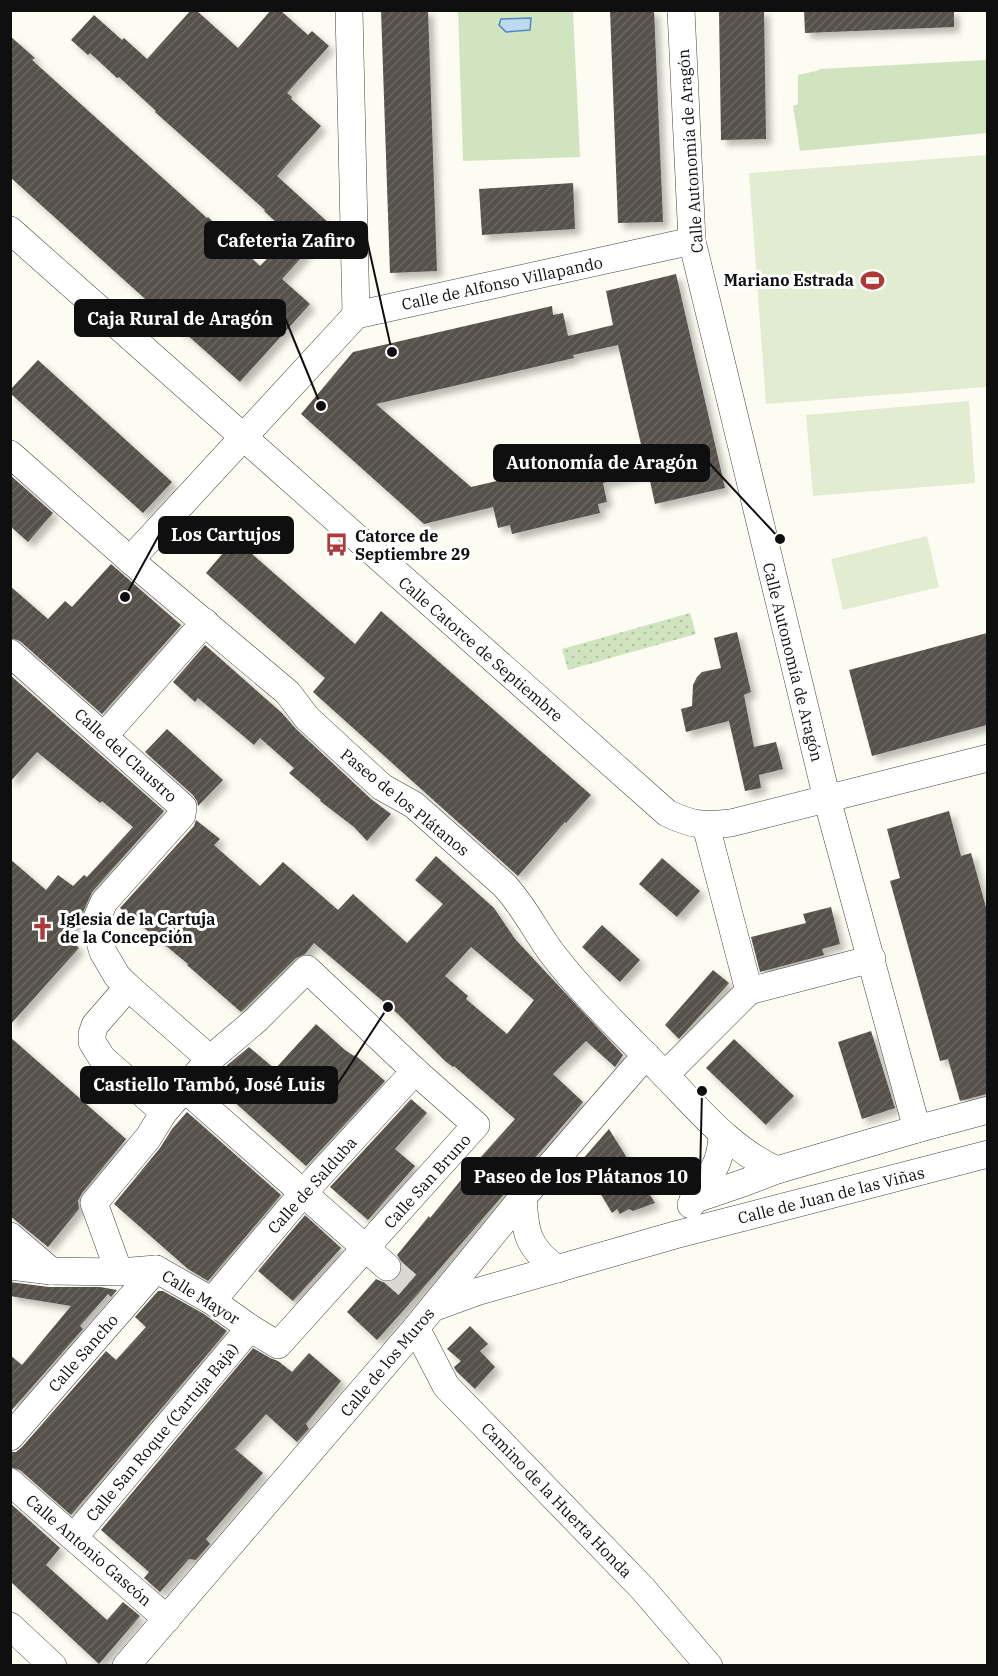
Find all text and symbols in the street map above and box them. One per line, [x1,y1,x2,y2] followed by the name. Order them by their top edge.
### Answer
[673,48,707,254] street label: Calle Autonomía de Aragón
[205,222,367,258] callout: Cafeteria Zafiro
[217,229,355,252] text: Cafeteria Zafiro
[400,252,604,314] street label: Calle de Alfonso Villapando
[859,267,885,293] sports icon: Mariano Estrada
[724,270,854,290] place label: Mariano Estrada
[75,300,285,336] callout: Caja Rural de Aragón
[87,307,273,330] text: Caja Rural de Aragón
[494,445,709,481] callout: Autonomía de Aragón
[506,451,698,474] text: Autonomía de Aragón
[159,517,293,553] callout: Los Cartujos
[171,523,281,546] text: Los Cartujos
[355,526,470,564] place label: Catorce de Septiembre 29
[324,532,350,558] bus stop icon: Catorce de Septiembre 29
[759,560,827,764] street label: Calle Autonomía de Aragón
[395,572,567,726] street label: Calle Catorce de Septiembre
[71,704,181,806] street label: Calle del Claustro
[337,744,473,860] street label: Paseo de los Plátanos
[60,909,215,947] place label: Iglesia de la Cartuja de la Concepción
[29,915,55,941] church icon: Iglesia de la Cartuja de la Concepción
[81,1067,337,1103] callout: Castiello Tambó, José Luis
[93,1073,325,1096] text: Castiello Tambó, José Luis
[379,1130,475,1232] street label: Calle San Bruno
[263,1132,361,1238] street label: Calle de Salduba
[462,1158,700,1194] callout: Paseo de los Plátanos 10
[736,1162,926,1228] street label: Calle de Juan de las Viñas
[474,1165,688,1188] text: Paseo de los Plátanos 10
[158,1265,244,1329] street label: Calle Mayor
[336,1303,438,1421] street label: Calle de los Muros
[44,1310,122,1396] street label: Calle Sancho
[81,1339,243,1525] street label: Calle San Roque (Cartuja Baja)
[477,1418,637,1582] street label: Camino de la Huerta Honda
[22,1490,156,1610] street label: Calle Antonio Gascón

